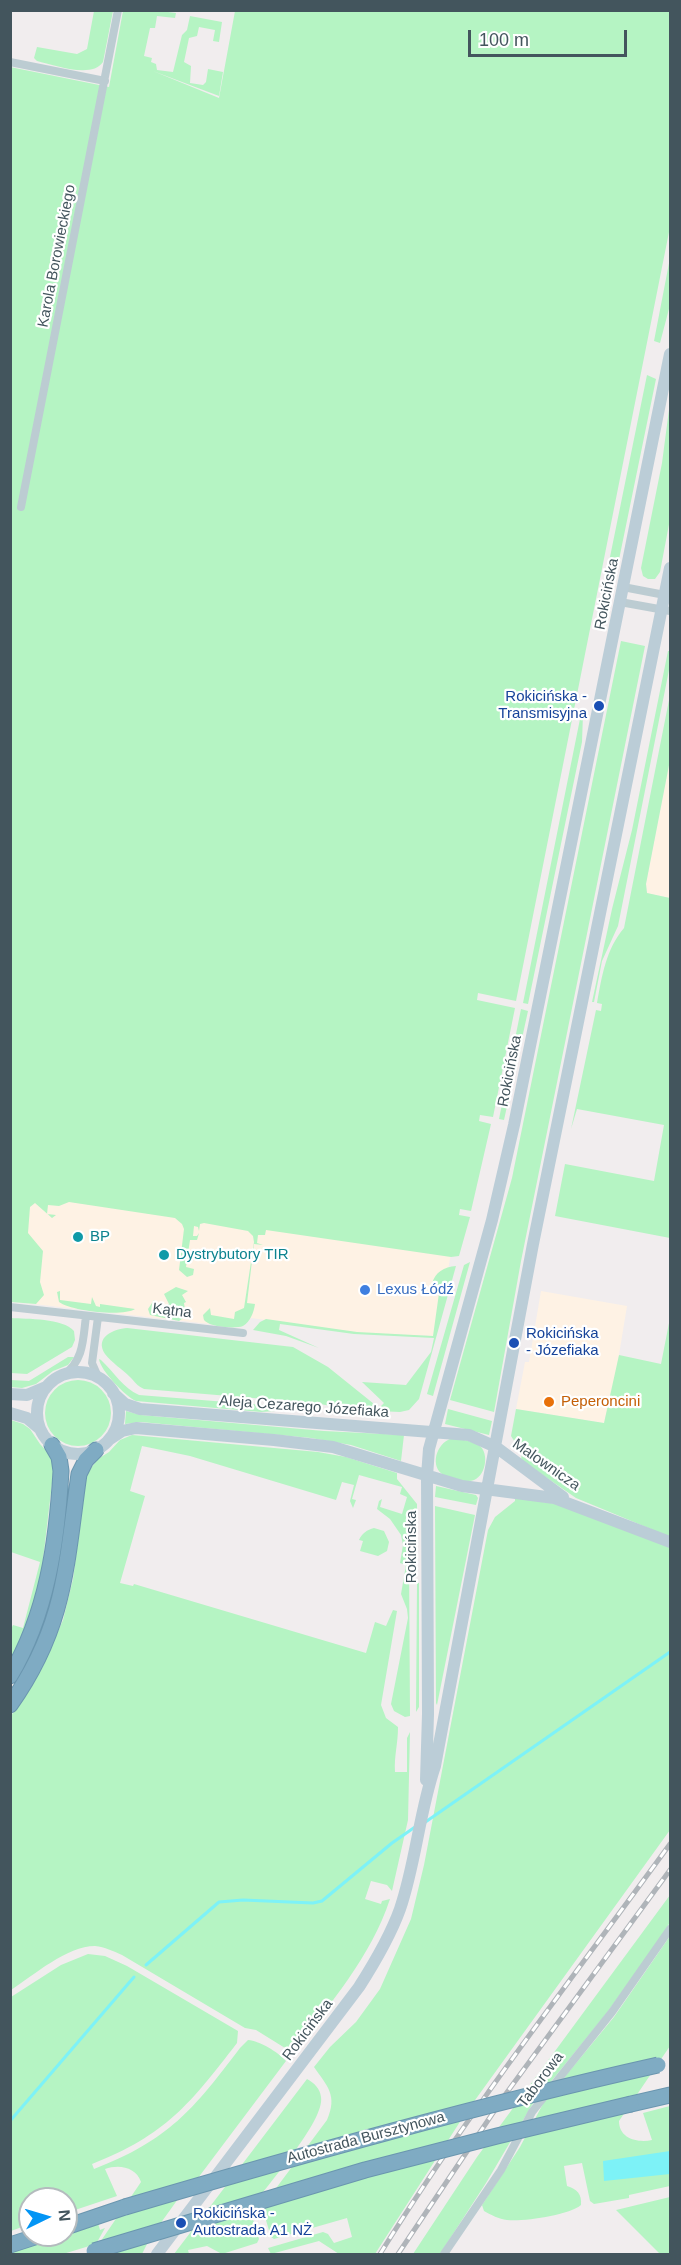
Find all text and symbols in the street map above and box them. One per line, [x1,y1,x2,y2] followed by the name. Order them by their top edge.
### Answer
[471,18,630,56] scale bar
[479,30,529,50] text: 100 m
[34,183,80,329] street label: Karola Borowieckiego
[591,557,623,631] street label: Rokicińska
[498,688,587,723] place label: Rokicińska - Transmisyjna
[592,699,606,713] marker: Rokicińska - Transmisyjna
[494,1034,526,1108] street label: Rokicińska
[90,1228,110,1246] place label: BP
[71,1230,85,1244] marker: BP
[176,1246,289,1264] place label: Dystrybutory TIR
[157,1248,171,1262] marker: Dystrybutory TIR
[377,1281,454,1299] place label: Lexus Łódź
[358,1283,372,1297] marker: Lexus Łódź
[151,1300,193,1322] street label: Kątna
[526,1325,599,1360] place label: Rokicińska - Józefiaka
[507,1336,521,1350] marker: Rokicińska - Józefiaka
[219,1392,389,1422] street label: Aleja Cezarego Józefiaka
[561,1393,640,1411] place label: Peperoncini
[542,1395,556,1409] marker: Peperoncini
[509,1435,583,1495] street label: Malownicza
[403,1511,421,1583] street label: Rokicińska
[279,1996,337,2064] street label: Rokicińska
[514,2049,568,2111] street label: Taborowa
[285,2108,447,2168] street label: Autostrada Bursztynowa
[18,2187,78,2247] north arrow
[193,2205,312,2240] place label: Rokicińska - Autostrada A1 NŻ
[55,2209,73,2222] text: N
[174,2216,188,2230] marker: Rokicińska - Autostrada A1 NŻ

